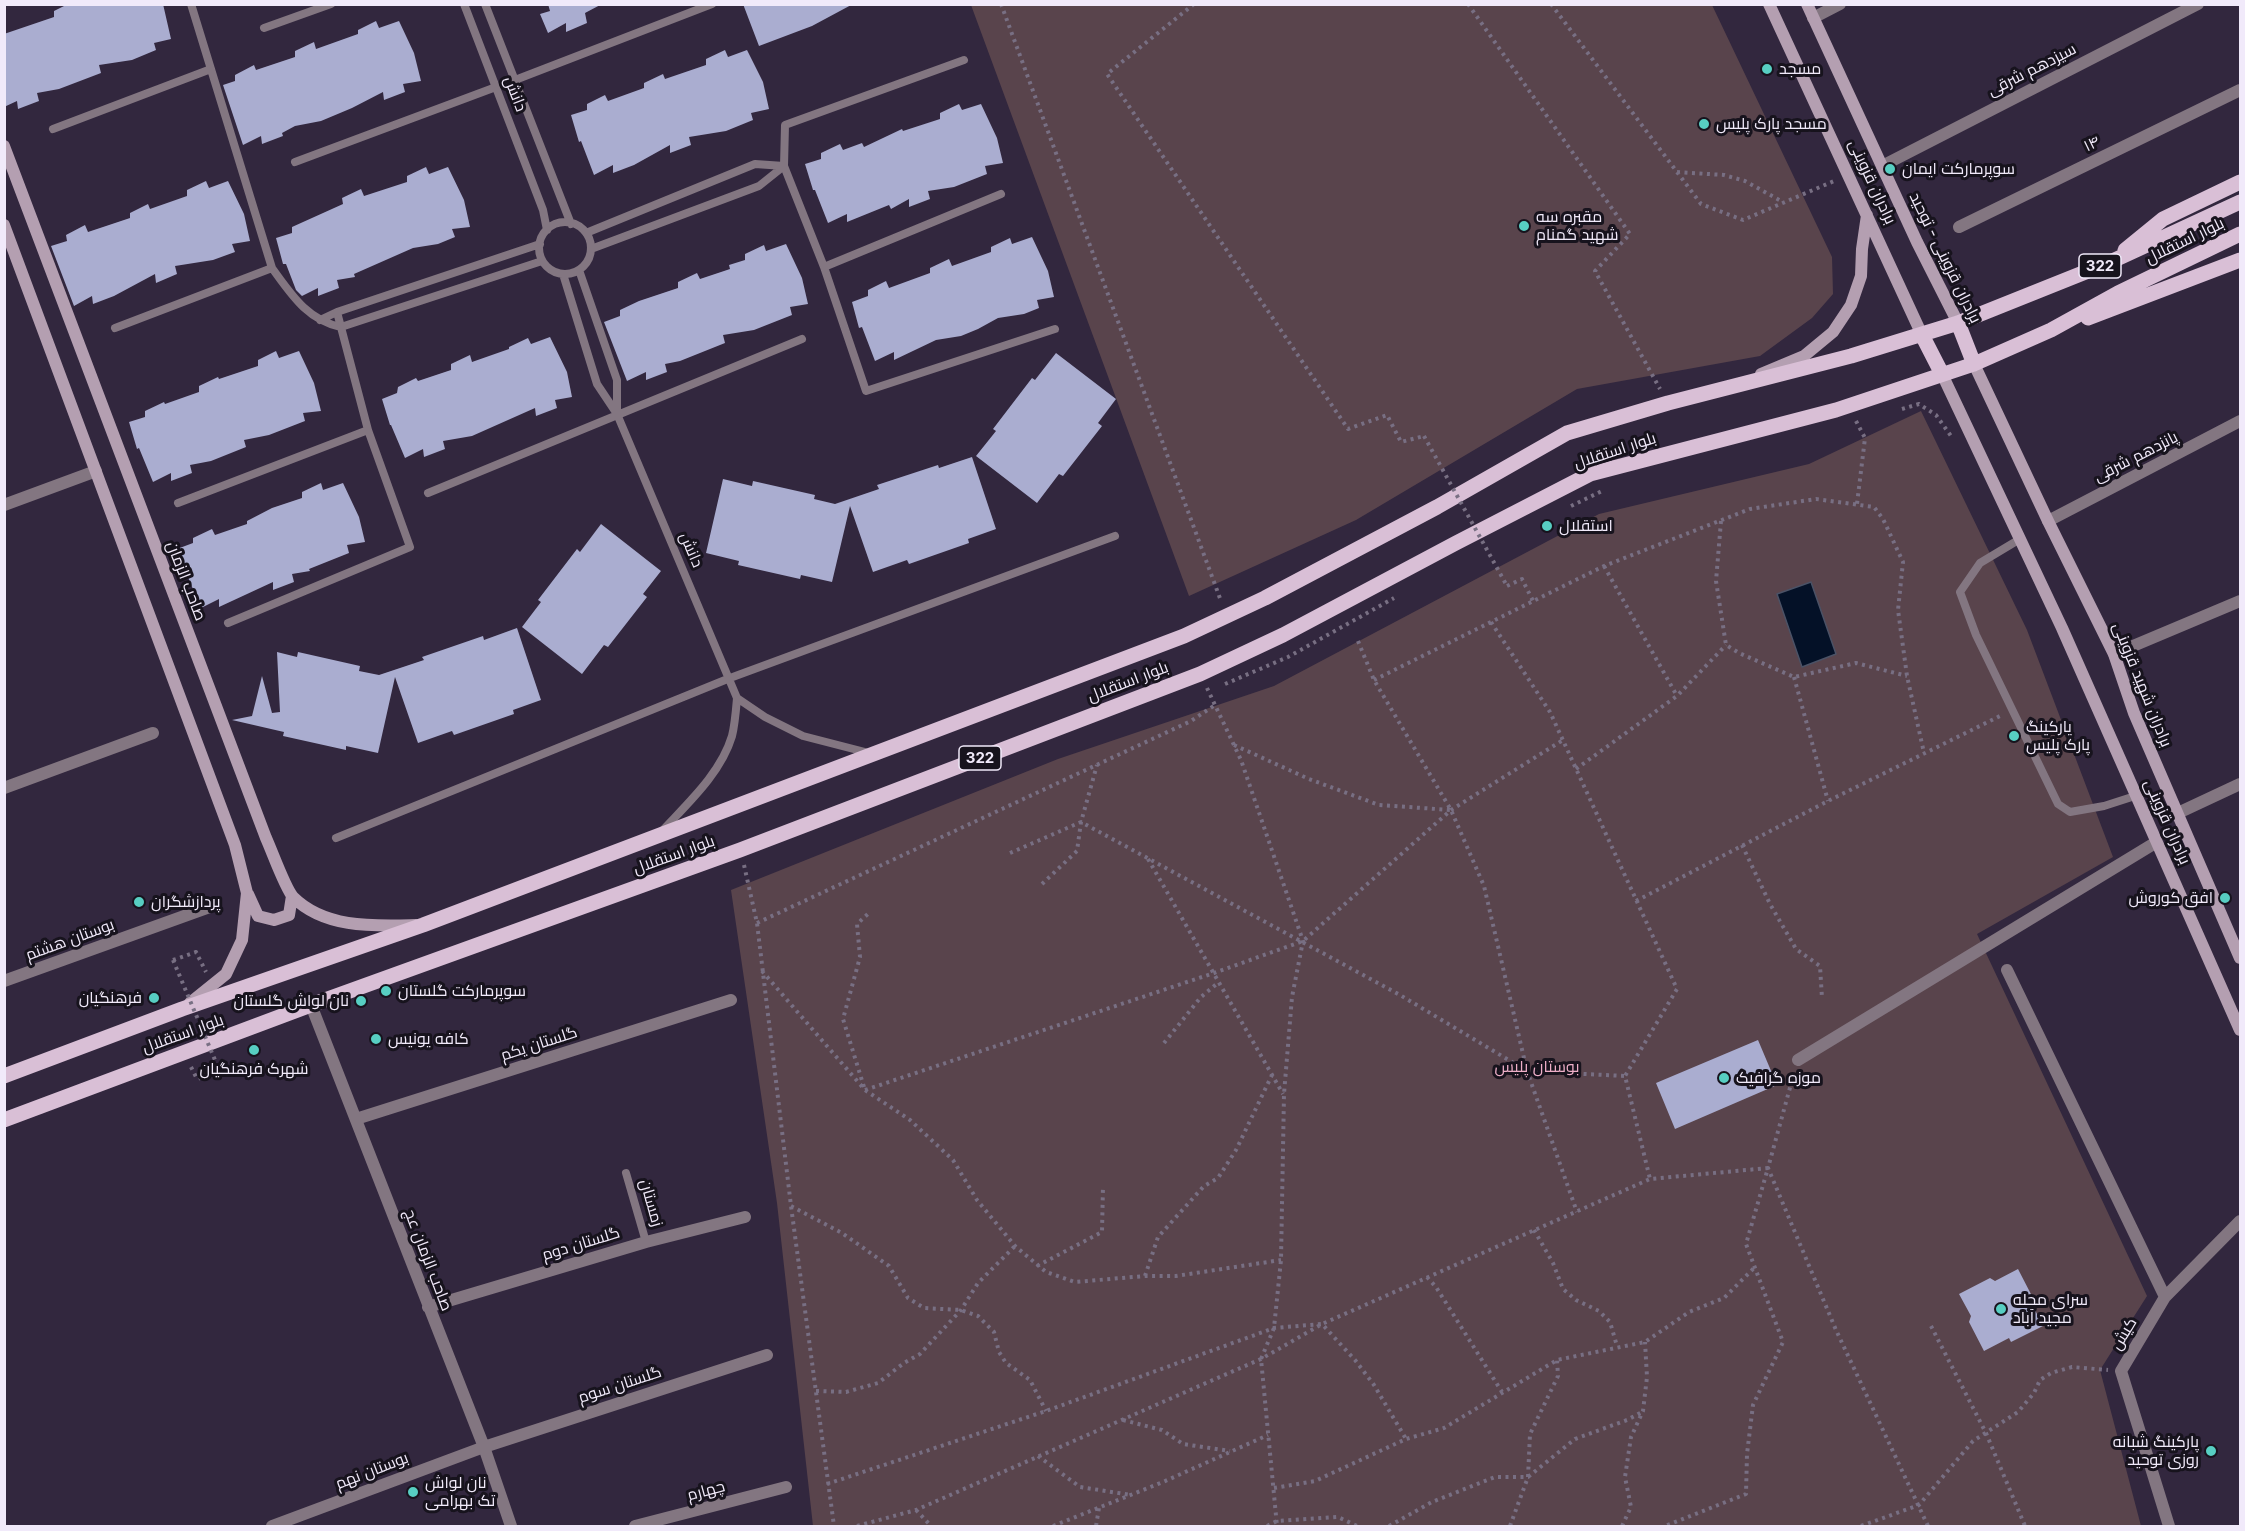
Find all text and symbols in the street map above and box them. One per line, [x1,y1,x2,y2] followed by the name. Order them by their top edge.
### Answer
[1985,40,2079,100] street label: سیزدهم شرقی
[1779,59,1821,79] place label: مسجد
[1760,62,1774,76] marker: مسجد
[500,74,530,114] street label: دانش
[1716,114,1827,134] place label: مسجد پارک پلیس
[1697,117,1711,131] marker: مسجد پارک پلیس
[2081,132,2103,156] street label: ۱۴
[1844,137,1900,227] street label: برادران قزوینی
[1902,159,2015,179] place label: سوپرمارکت ایمان
[1883,162,1897,176] marker: سوپرمارکت ایمان
[1905,189,1985,327] street label: برادران قزوینی - توحید
[1536,207,1619,245] place label: مقبره سه شهید گمنام
[2142,214,2228,268] street label: بلوار استقلال
[1517,219,1531,233] marker: مقبره سه شهید گمنام
[2079,254,2121,278] road number: 322
[2091,428,2181,486] street label: پانزدهم شرقی
[1571,429,1659,473] street label: بلوار استقلال
[1559,516,1613,536] place label: استقلال
[1540,519,1554,533] marker: استقلال
[675,530,707,570] street label: دانش
[162,539,210,623] street label: صاحب الزمان
[2108,620,2176,750] street label: برادران شهید قزوینی
[1085,658,1171,706] street label: بلوار استقلال
[2026,717,2090,755] place label: پارکینگ پارک پلیس
[2007,729,2021,743] marker: پارکینگ پارک پلیس
[959,746,1001,770] road number: 322
[2140,776,2194,868] street label: برادران قزوینی
[631,831,717,879] street label: بلوار استقلال
[2129,888,2213,908] place label: افق کوروش
[2218,891,2232,905] marker: افق کوروش
[151,892,221,912] place label: پردازشگران
[132,895,146,909] marker: پردازشگران
[23,915,117,965] street label: بوستان هشتم
[398,981,526,1001] place label: سوپرمارکت گلستان
[379,984,393,998] marker: سوپرمارکت گلستان
[79,988,142,1008] place label: فرهنگیان
[147,991,161,1005] marker: فرهنگیان
[233,991,349,1011] place label: نان لواش گلستان
[354,994,368,1008] marker: نان لواش گلستان
[140,1010,226,1058] street label: بلوار استقلال
[498,1023,580,1065] street label: گلستان یکم
[388,1029,469,1049] place label: کافه یونیس
[369,1032,383,1046] marker: کافه یونیس
[247,1043,261,1057] marker: شهرک فرهنگیان
[1494,1057,1580,1077] park label: بوستان پلیس
[200,1059,308,1079] place label: شهرک فرهنگیان
[1736,1068,1821,1088] place label: موزه گرافیک
[1717,1071,1731,1085] marker: موزه گرافیک
[635,1177,667,1229] street label: زمستان
[400,1206,456,1314] street label: صاحب الزمان عج
[540,1223,622,1265] street label: گلستان دوم
[2013,1290,2088,1328] place label: سرای محله مجید آباد
[1994,1302,2008,1316] marker: سرای محله مجید آباد
[2107,1314,2141,1354] street label: کیش
[576,1362,664,1408] street label: گلستان سوم
[2113,1432,2199,1470] place label: پارکینگ شبانه روزی توحید
[2204,1444,2218,1458] marker: پارکینگ شبانه روزی توحید
[333,1448,411,1494] street label: بوستان نهم
[425,1473,495,1511] place label: نان‌ لواش‌ تک‌ بهرامی
[685,1477,727,1505] street label: چهارم
[406,1485,420,1499] marker: نان‌ لواش‌ تک‌ بهرامی

